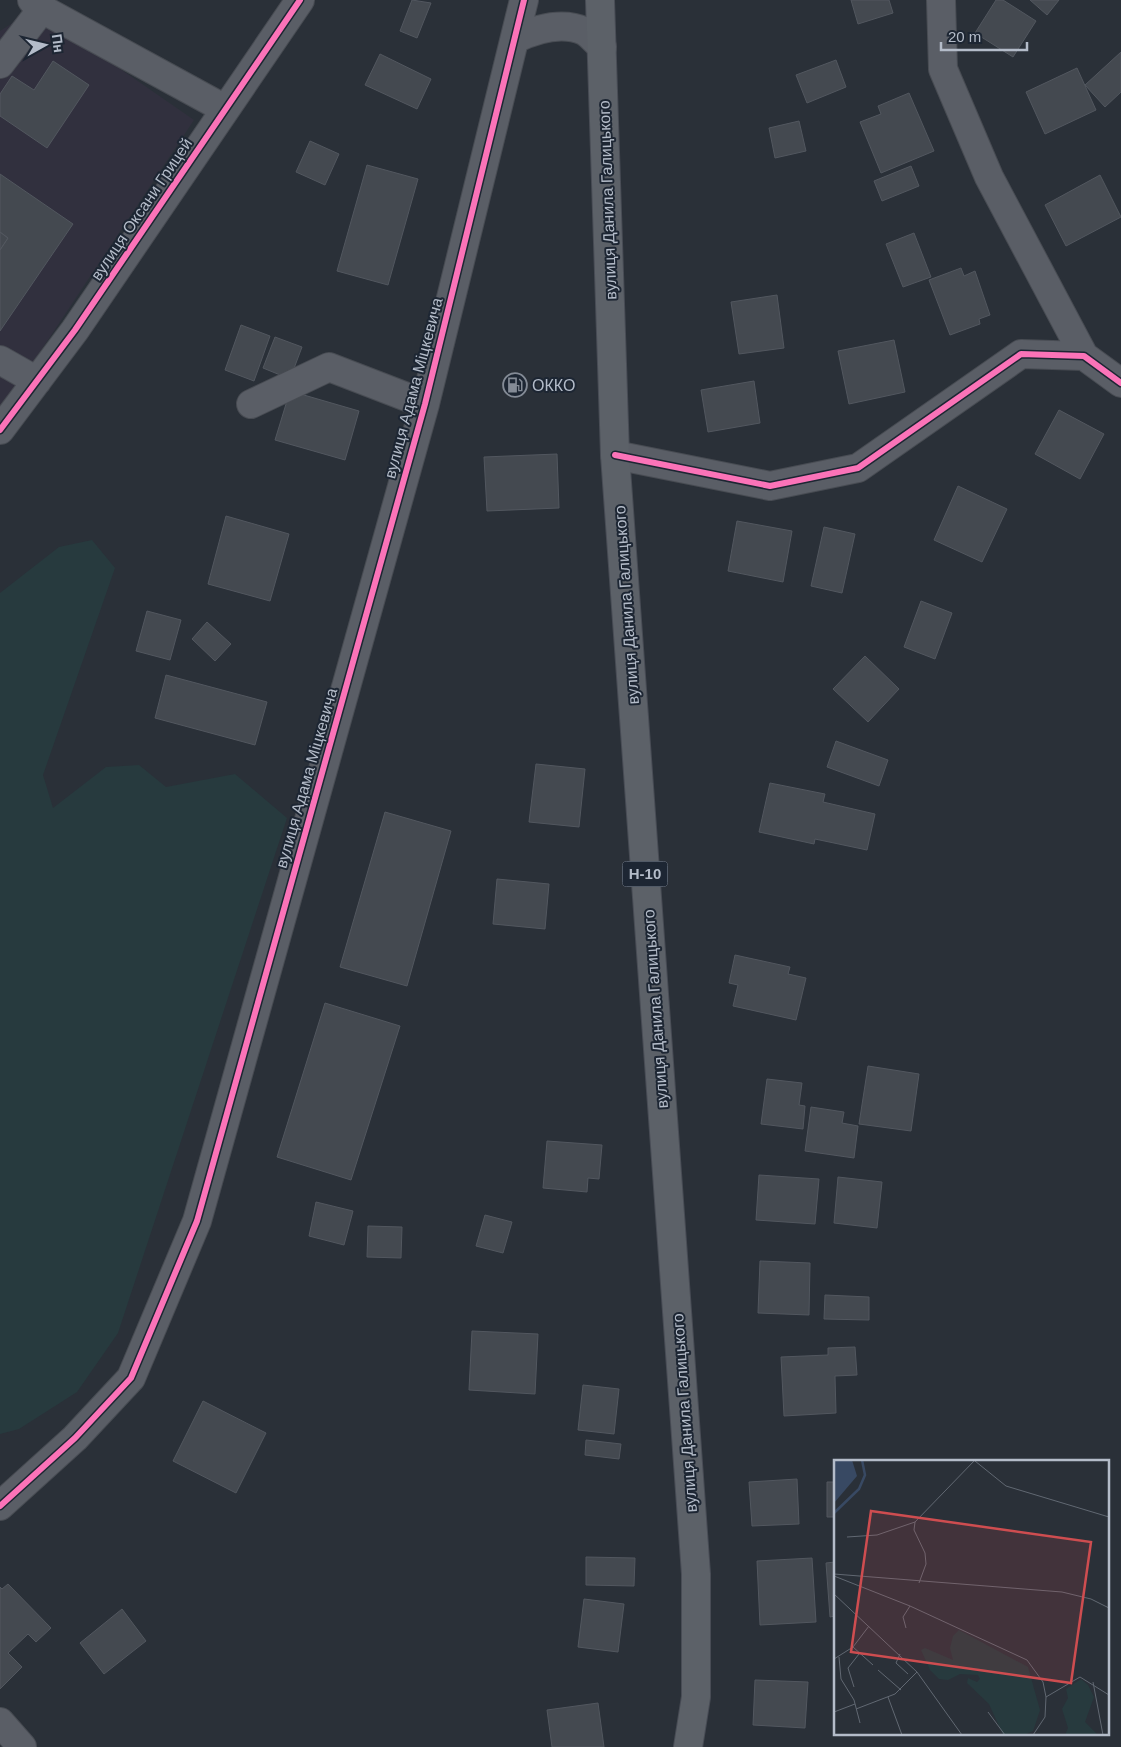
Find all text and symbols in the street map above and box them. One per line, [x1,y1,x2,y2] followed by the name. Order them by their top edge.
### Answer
[20,20,70,70] north arrow
[941,20,1027,52] scale bar
[948,28,981,45] text: 20 m
[49,33,67,53] text: Пн
[596,100,619,300] street label: вулиця Данила Галицького
[88,135,195,283] street label: вулиця Оксани Грицей
[381,296,446,480] street label: вулиця Адама Міцкевича
[502,372,528,398] fuel station icon: ОККО
[532,377,575,394] place label: ОККО
[611,505,642,705] street label: вулиця Данила Галицького
[273,686,340,870] street label: вулиця Адама Міцкевича
[622,862,668,886] road number: Н-10
[640,909,671,1109] street label: вулиця Данила Галицького
[669,1313,700,1513] street label: вулиця Данила Галицького
[834,1460,1108,1734] inset map

